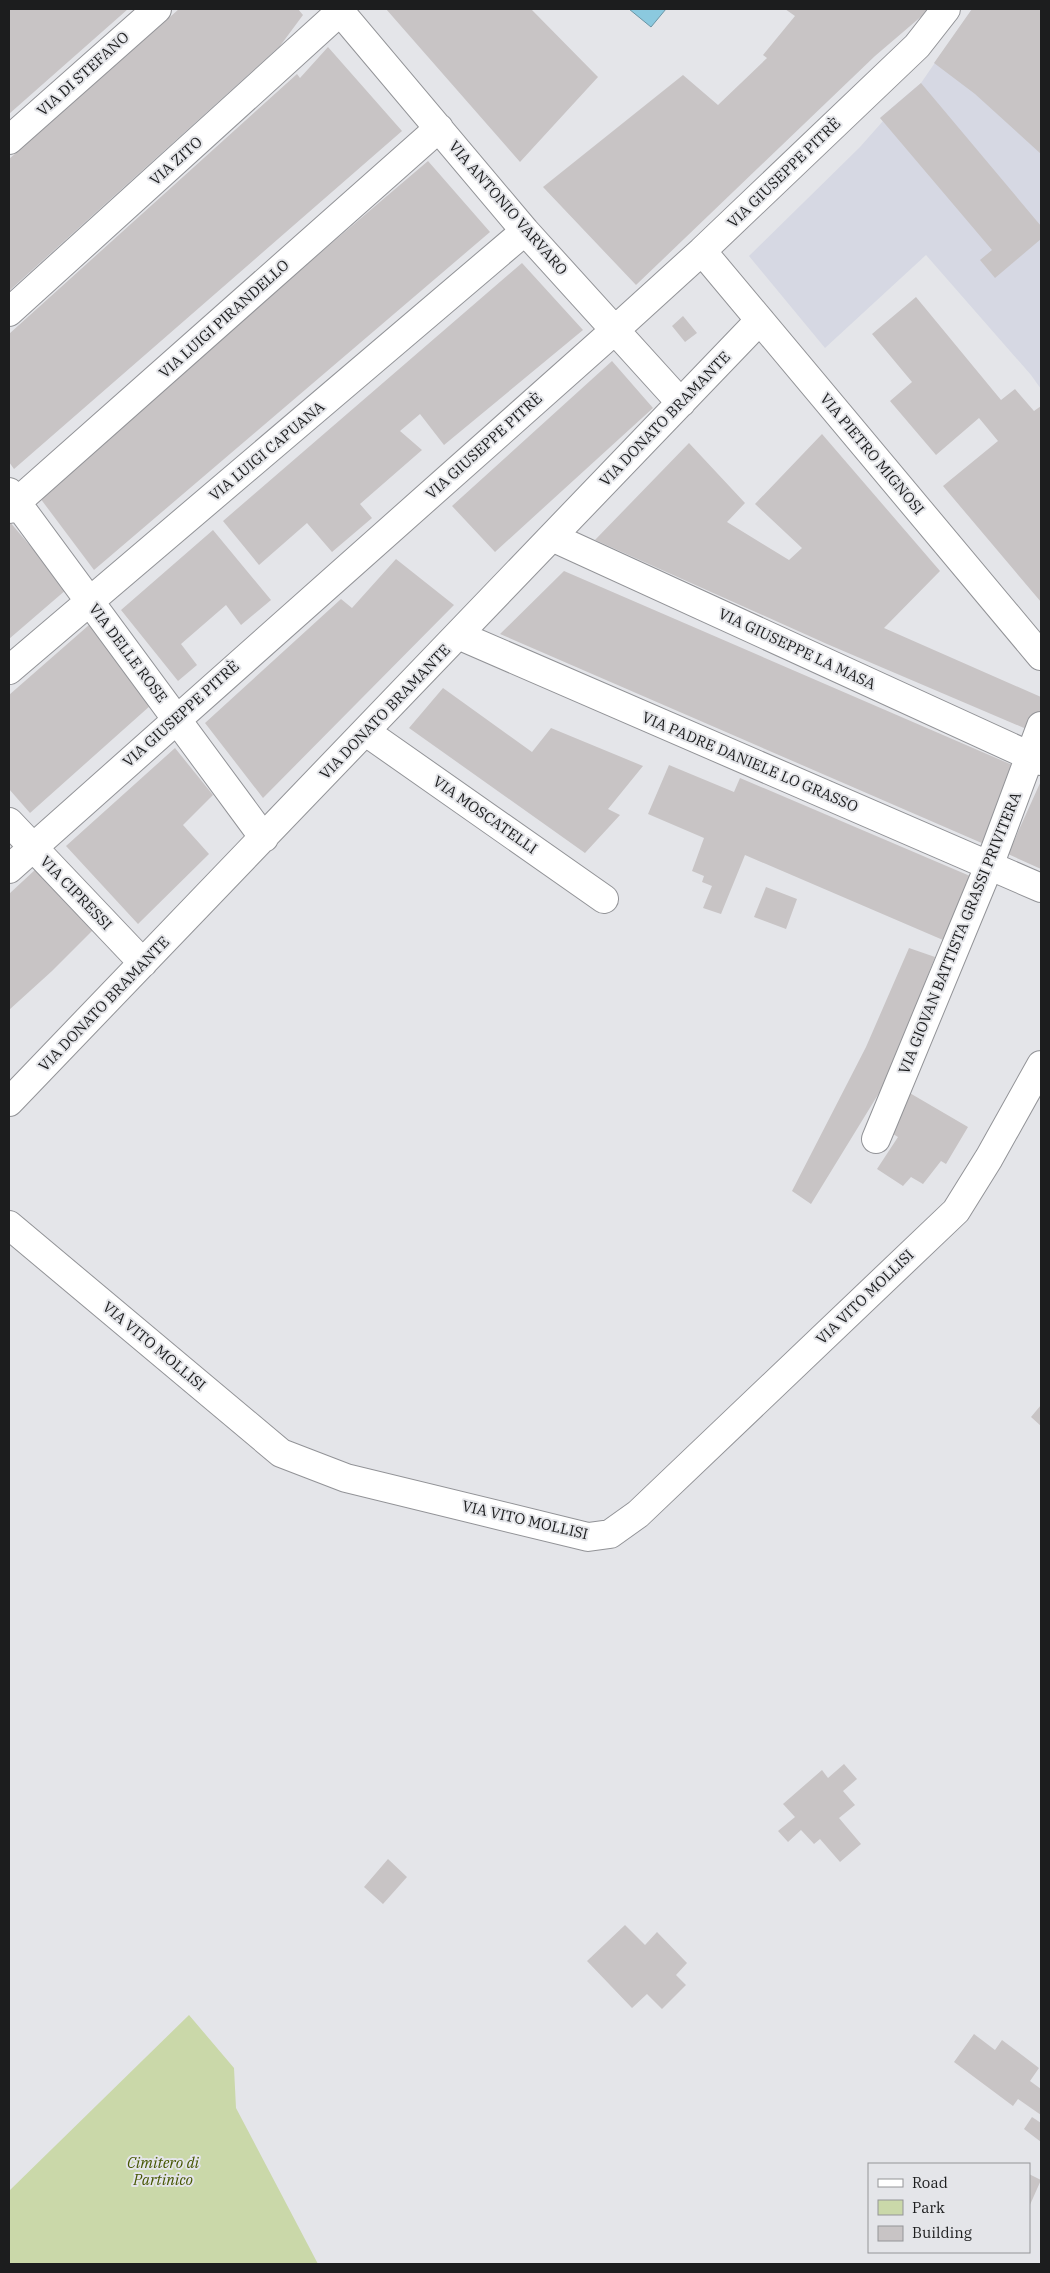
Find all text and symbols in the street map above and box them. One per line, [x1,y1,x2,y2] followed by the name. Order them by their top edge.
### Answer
[33,27,133,120] street label: VIA DI STEFANO
[723,114,844,232] street label: VIA GIUSEPPE PITRÈ
[145,132,206,189] street label: VIA ZITO
[445,137,572,279] street label: VIA ANTONIO VARVARO
[155,255,293,382] street label: VIA LUIGI PIRANDELLO
[595,347,734,490] street label: VIA DONATO BRAMANTE
[421,388,546,503] street label: VIA GIUSEPPE PITRÈ
[816,389,929,518] street label: VIA PIETRO MIGNOSI
[205,396,329,504] street label: VIA LUIGI CAPUANA
[85,599,172,706] street label: VIA DELLE ROSE
[716,604,880,694] street label: VIA GIUSEPPE LA MASA
[315,640,454,783] street label: VIA DONATO BRAMANTE
[118,656,243,771] street label: VIA GIUSEPPE PITRÈ
[639,707,861,816] street label: VIA PADRE DANIELE LO GRASSO
[429,772,541,858] street label: VIA MOSCATELLI
[894,788,1025,1077] street label: VIA GIOVAN BATTISTA GRASSI PRIVITERA
[36,852,116,934] street label: VIA CIPRESSI
[34,932,173,1075] street label: VIA DONATO BRAMANTE
[812,1245,918,1348] street label: VIA VITO MOLLISI
[99,1297,210,1394] street label: VIA VITO MOLLISI
[460,1496,590,1543] street label: VIA VITO MOLLISI
[127,2153,200,2189] park label: Cimitero di Partinico
[868,2163,1030,2253] legend
[912,2173,948,2192] text: Road
[912,2198,945,2217] text: Park
[912,2223,972,2242] text: Building

